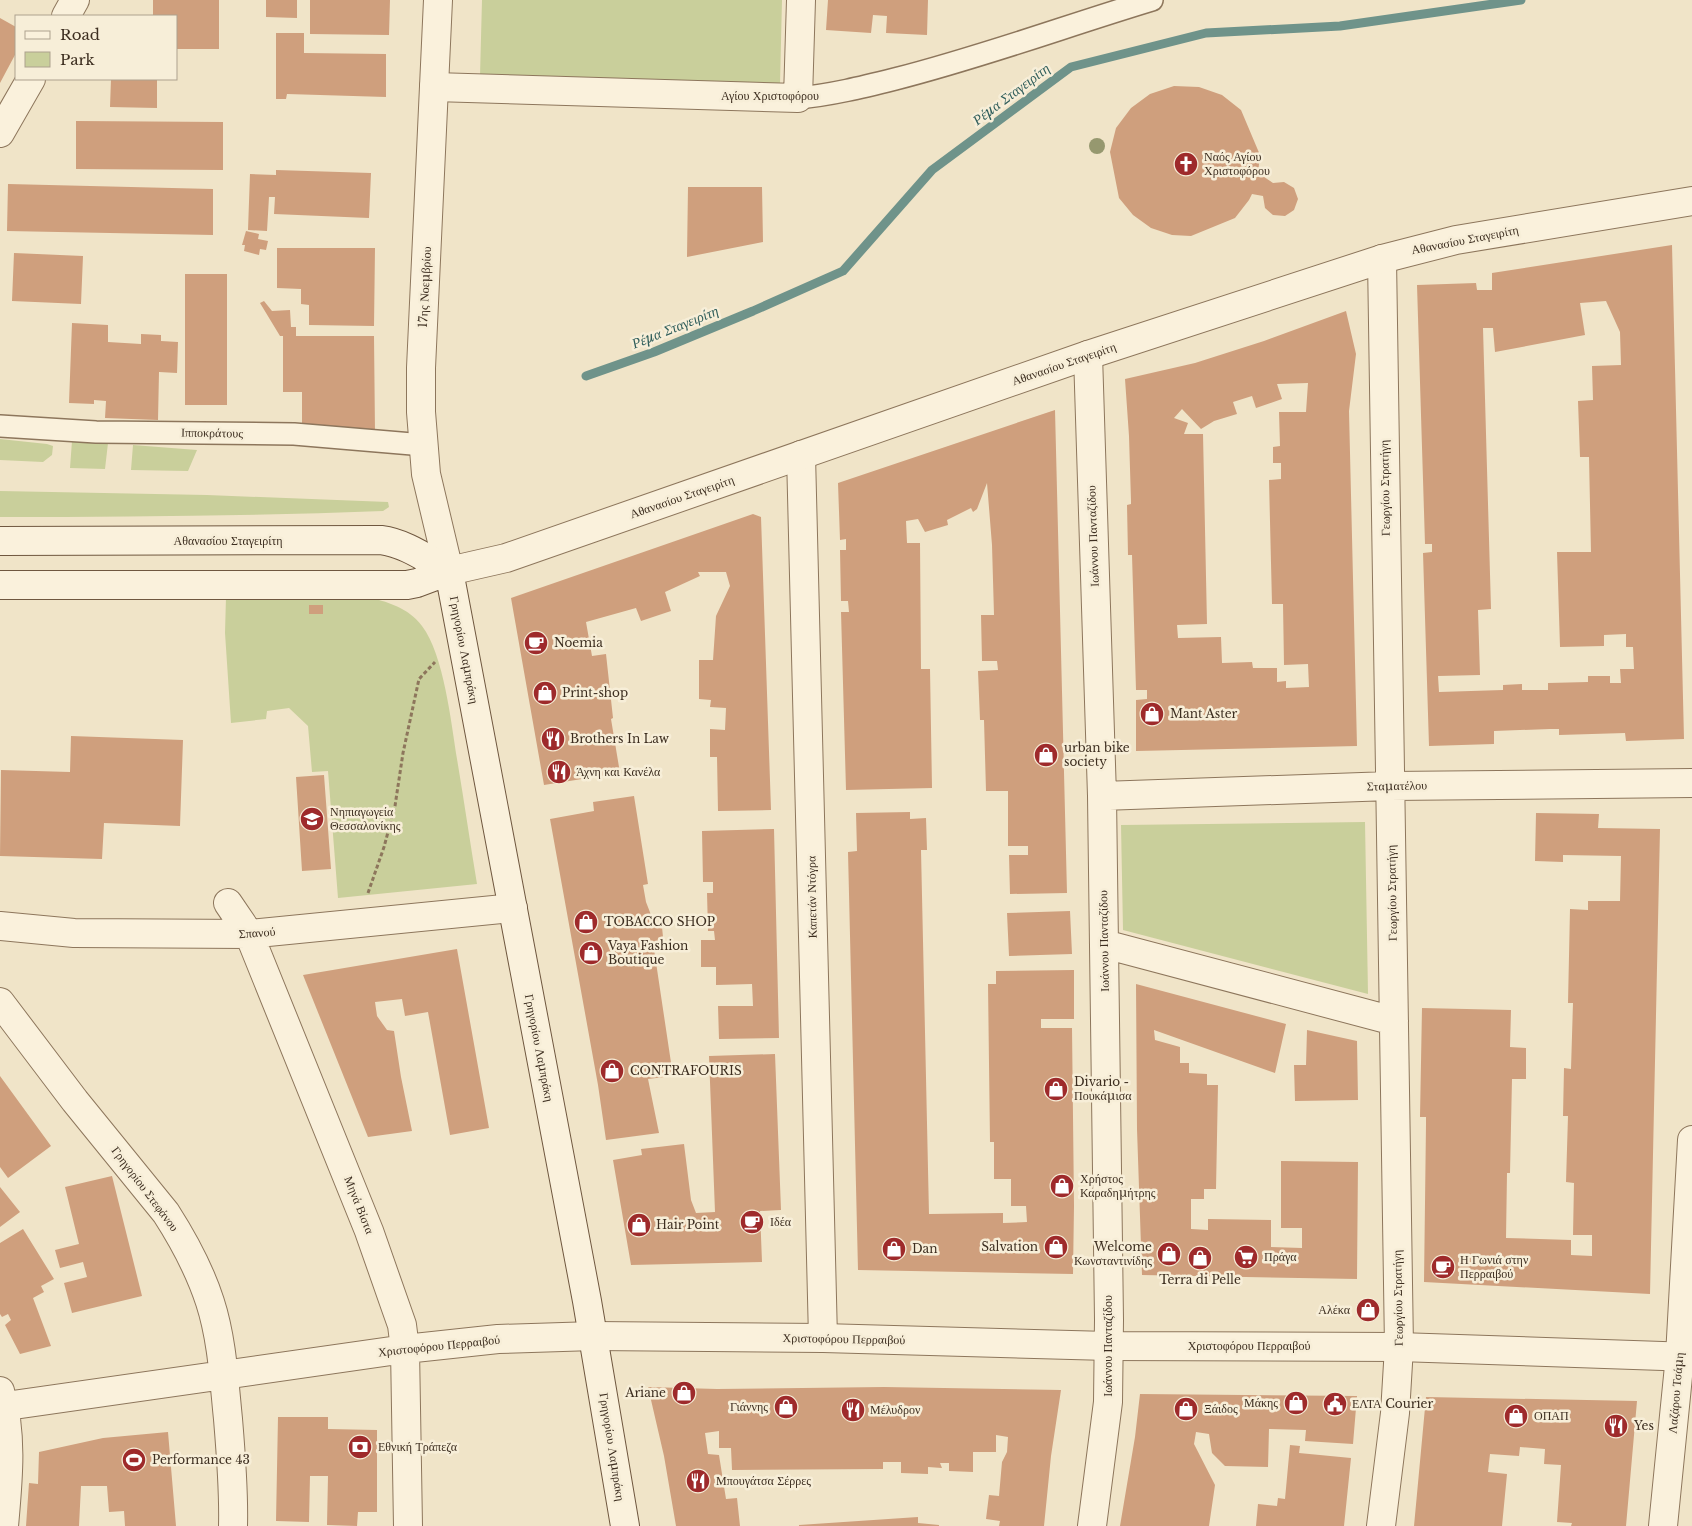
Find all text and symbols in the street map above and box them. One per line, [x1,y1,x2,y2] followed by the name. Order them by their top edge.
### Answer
[15,15,178,80] legend
[60,25,100,44] text: Road
[60,50,96,69] text: Park
[968,59,1053,129] water label: Ρέμα Σταγειρίτη
[721,88,819,103] street label: Αγίου Χριστοφόρου
[1204,149,1270,178] place label: Ναός Αγίου Χριστοφόρου
[1173,151,1199,177] church icon: Ναός Αγίου Χριστοφόρου
[1410,222,1520,257] street label: Αθανασίου Σταγειρίτη
[415,246,434,328] street label: 17ης Νοεμβρίου
[628,301,721,353] water label: Ρέμα Σταγειρίτη
[1010,339,1118,388] street label: Αθανασίου Σταγειρίτη
[181,424,243,441] street label: Ιπποκράτους
[1376,440,1393,536] street label: Γεωργίου Στρατήγη
[628,472,736,521] street label: Αθανασίου Σταγειρίτη
[1083,485,1102,587] street label: Ιωάννου Πανταζίδου
[173,533,283,548] street label: Αθανασίου Σταγειρίτη
[447,595,482,705] street label: Γρηγορίου Λαμπράκη
[523,630,549,656] cafe icon: Noemia
[554,635,603,650] place label: Noemia
[532,680,558,706] shop icon: Print-shop
[562,685,628,700] place label: Print-shop
[1139,701,1165,727] shop icon: Mant Aster
[1170,706,1238,721] place label: Mant Aster
[540,726,566,752] restaurant icon: Brothers In Law
[570,731,670,746] place label: Brothers In Law
[1064,740,1130,769] place label: urban bike society
[1033,742,1059,768] shop icon: urban bike society
[546,759,572,785] restaurant icon: Άχνη και Κανέλα
[576,764,661,779] place label: Άχνη και Κανέλα
[1367,777,1427,794] street label: Σταματέλου
[330,804,401,833] place label: Νηπιαγωγεία Θεσσαλονίκης
[299,806,325,832] school or university icon: Νηπιαγωγεία Θεσσαλονίκης
[1383,845,1400,941] street label: Γεωργίου Στρατήγη
[803,855,820,938] street label: Καπετάν Ντόγρα
[1095,890,1112,992] street label: Ιωάννου Πανταζίδου
[573,909,599,935] shop icon: TOBACCO SHOP
[604,914,715,929] place label: TOBACCO SHOP
[238,924,276,941] street label: Σπανού
[607,938,688,967] place label: Vaya Fashion Boutique
[578,940,604,966] shop icon: Vaya Fashion Boutique
[522,993,557,1103] street label: Γρηγορίου Λαμπράκη
[599,1058,625,1084] shop icon: CONTRAFOURIS
[630,1063,742,1078] place label: CONTRAFOURIS
[1074,1074,1132,1103] place label: Divario - Πουκάμισα
[1043,1076,1069,1102] shop icon: Divario - Πουκάμισα
[109,1143,182,1234] street label: Γρηγορίου Στεφάνου
[1080,1171,1156,1200] place label: Χρήστος Καραδημήτρης
[1049,1173,1075,1199] shop icon: Χρήστος Καραδημήτρης
[341,1174,378,1237] street label: Μηνά Βίστα
[739,1209,765,1235] cafe icon: Ιδέα
[626,1212,652,1238] shop icon: Hair Point
[770,1214,792,1229] place label: Ιδέα
[656,1217,720,1232] place label: Hair Point
[1043,1234,1069,1260] shop icon: Salvation
[881,1236,907,1262] shop icon: Dan
[981,1239,1038,1254] place label: Salvation
[1074,1239,1152,1268] place label: Welcome Κωνσταντινίδης
[912,1241,937,1256] place label: Dan
[1156,1241,1182,1267] shop icon: Welcome Κωνσταντινίδης
[1233,1244,1259,1270] supermarket icon: Πράγα
[1187,1245,1213,1271] shop icon: Terra di Pelle
[1264,1249,1297,1264] place label: Πράγα
[1389,1250,1406,1346] street label: Γεωργίου Στρατήγη
[1460,1252,1529,1281] place label: Η Γωνιά στην Περραιβού
[1430,1254,1456,1280] cafe icon: Η Γωνιά στην Περραιβού
[1159,1272,1241,1287] place label: Terra di Pelle
[1100,1295,1115,1397] street label: Ιωάννου Πανταζίδου
[1355,1297,1381,1323] shop icon: Αλέκα
[1318,1302,1351,1317] place label: Αλέκα
[783,1330,906,1347] street label: Χριστοφόρου Περραιβού
[377,1332,501,1359] street label: Χριστοφόρου Περραιβού
[1188,1338,1310,1353] street label: Χριστοφόρου Περραιβού
[1664,1352,1687,1434] street label: Λαζάρου Τσάμη
[671,1380,697,1406] shop icon: Ariane
[624,1385,666,1400] place label: Ariane
[1283,1390,1309,1416] shop icon: Μάκης
[1322,1391,1348,1417] public building icon: ΕΛΤΑ Courier
[597,1392,628,1502] street label: Γρηγορίου Λαμπράκη
[773,1394,799,1420] shop icon: Γιάννης
[1244,1395,1278,1410] place label: Μάκης
[1173,1396,1199,1422] shop icon: Ξάιδος
[1352,1396,1433,1411] place label: ΕΛΤΑ Courier
[840,1397,866,1423] restaurant icon: Μέλυδρον
[730,1399,768,1414] place label: Γιάννης
[1204,1401,1238,1416] place label: Ξάιδος
[870,1402,921,1417] place label: Μέλυδρον
[1503,1403,1529,1429] shop icon: ΟΠΑΠ
[1534,1408,1569,1423] place label: ΟΠΑΠ
[1603,1413,1629,1439] restaurant icon: Yes
[1633,1418,1654,1433] place label: Yes
[347,1434,373,1460] bank icon: Εθνική Τράπεζα
[378,1439,458,1454] place label: Εθνική Τράπεζα
[121,1447,147,1473] sports icon: Performance 43
[152,1452,250,1467] place label: Performance 43
[685,1468,711,1494] restaurant icon: Μπουγάτσα Σέρρες
[716,1473,811,1488] place label: Μπουγάτσα Σέρρες

